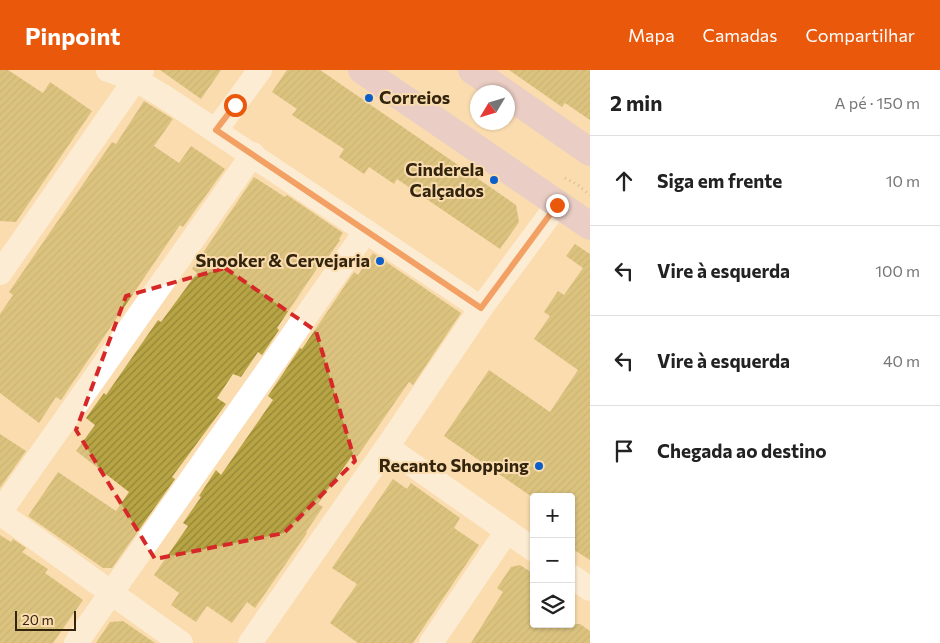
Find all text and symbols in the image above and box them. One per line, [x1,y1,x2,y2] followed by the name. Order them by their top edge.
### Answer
[25,21,120,50] text: Pinpoint
[628,24,675,46] text: Mapa
[703,24,777,46] text: Camadas
[805,24,915,46] text: Compartilhar
[470,85,515,130] north arrow
[379,86,450,108] place label: Correios
[610,90,662,115] text: 2 min
[363,92,375,104] marker: Correios
[835,93,920,112] text: A pé · 150 m
[224,94,247,117] route start
[405,158,484,201] place label: Cinderela Calçados
[610,167,638,195] icon: ahead
[657,169,782,192] text: Siga em frente
[886,171,920,190] text: 10 m
[488,174,500,186] marker: Cinderela Calçados
[546,194,569,217] route end
[195,249,370,271] place label: Snooker & Cervejaria
[374,255,386,267] marker: Snooker & Cervejaria
[610,257,638,285] icon: left
[657,259,790,282] text: Vire à esquerda
[875,261,920,280] text: 100 m
[610,347,638,375] icon: left
[657,349,790,372] text: Vire à esquerda
[883,351,920,370] text: 40 m
[610,437,638,465] icon: arrive
[657,439,827,462] text: Chegada ao destino
[379,454,529,476] place label: Recanto Shopping
[533,460,545,472] marker: Recanto Shopping
[530,493,575,628] map controls
[530,493,575,538] button: +
[530,538,575,583] button: −
[530,583,575,628] button: layers
[15,608,76,631] scale bar
[22,611,54,628] text: 20 m

